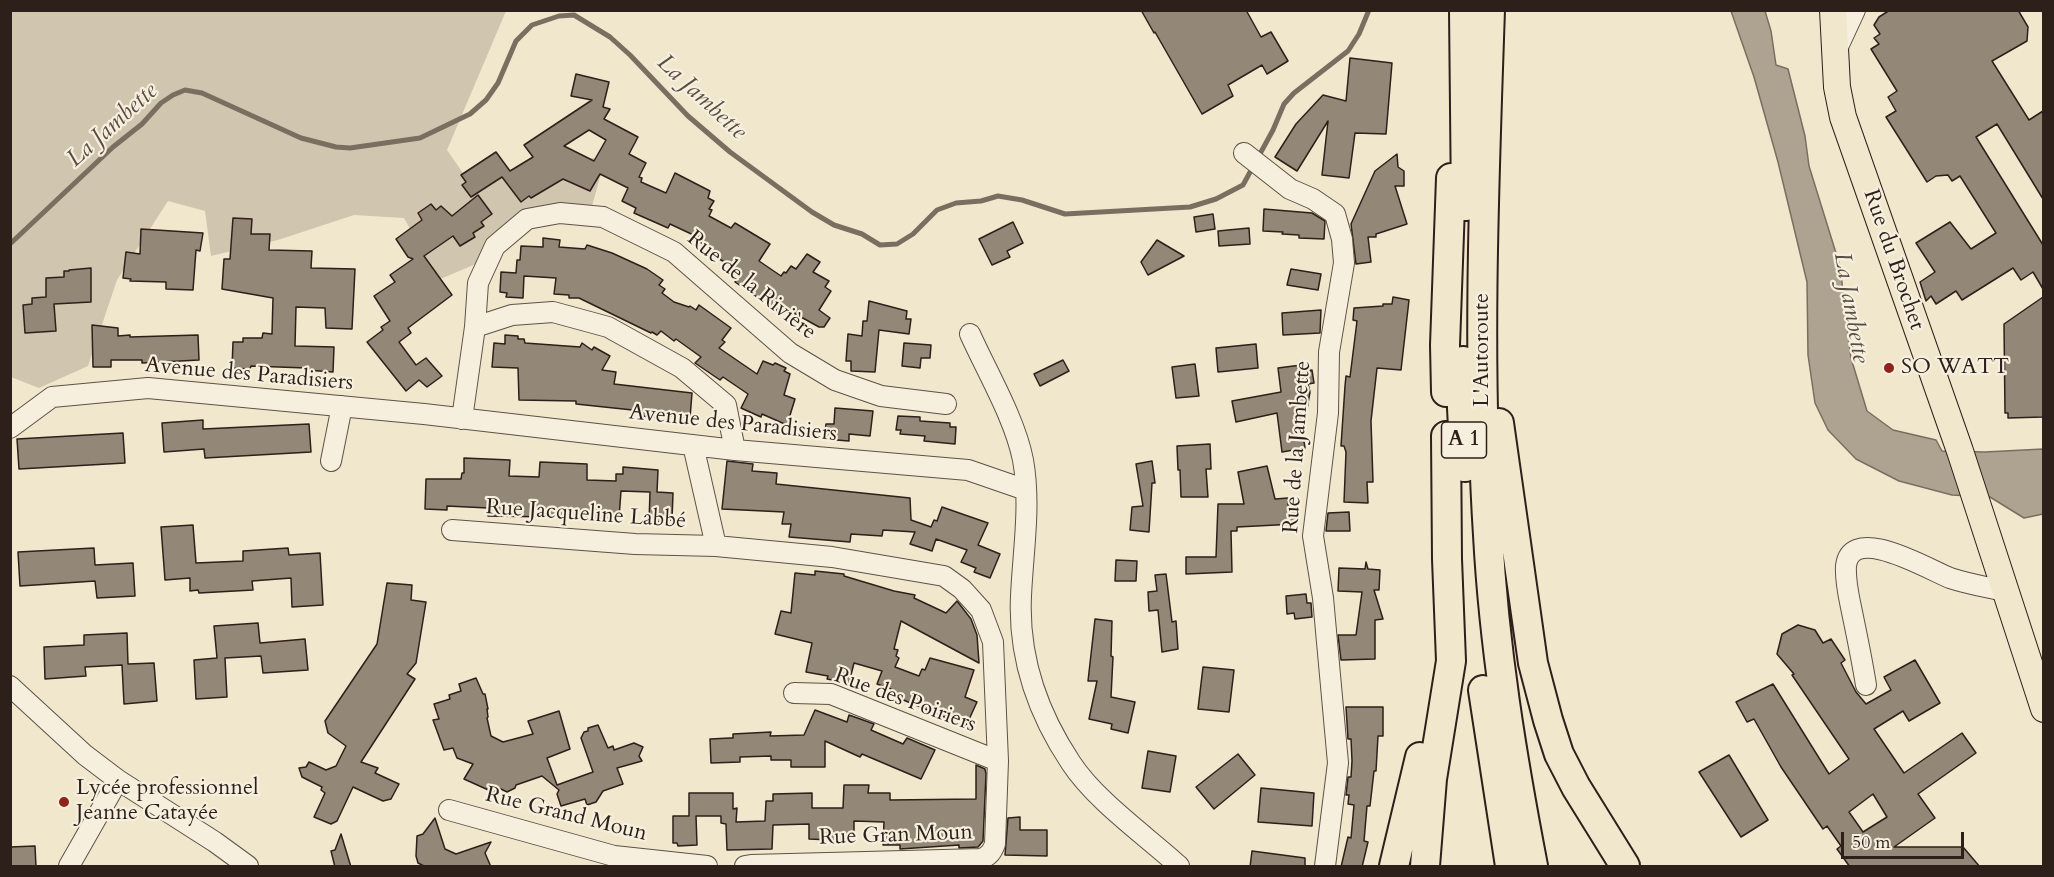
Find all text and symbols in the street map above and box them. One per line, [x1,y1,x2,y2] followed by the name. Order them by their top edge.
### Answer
[650,49,752,147] water label: La Jambette
[62,78,164,174] water label: La Jambette
[1857,186,1929,334] street label: Rue du Brochet
[681,226,821,346] street label: Rue de la Rivière
[1826,250,1874,366] water label: La Jambette
[1470,293,1496,407] street label: L'Autoroute
[144,353,354,397] street label: Avenue des Paradisiers
[1901,355,2009,381] place label: SO WATT
[1279,360,1317,534] street label: Rue de la Jambette
[1882,361,1896,375] marker: SO WATT
[628,400,838,448] street label: Avenue des Paradisiers
[1442,422,1486,458] road number: A 1
[485,495,687,535] street label: Rue Jacqueline Labbé
[831,663,979,739] street label: Rue des Poiriers
[76,776,259,828] place label: Lycée professionnel Jeanne Catayée
[483,782,649,848] street label: Rue Grand Moun
[57,795,71,809] marker: Lycée professionnel Jeanne Catayée
[819,820,973,852] street label: Rue Gran Moun
[1844,820,1967,858] scale bar
[1852,830,1891,855] text: 50 m

